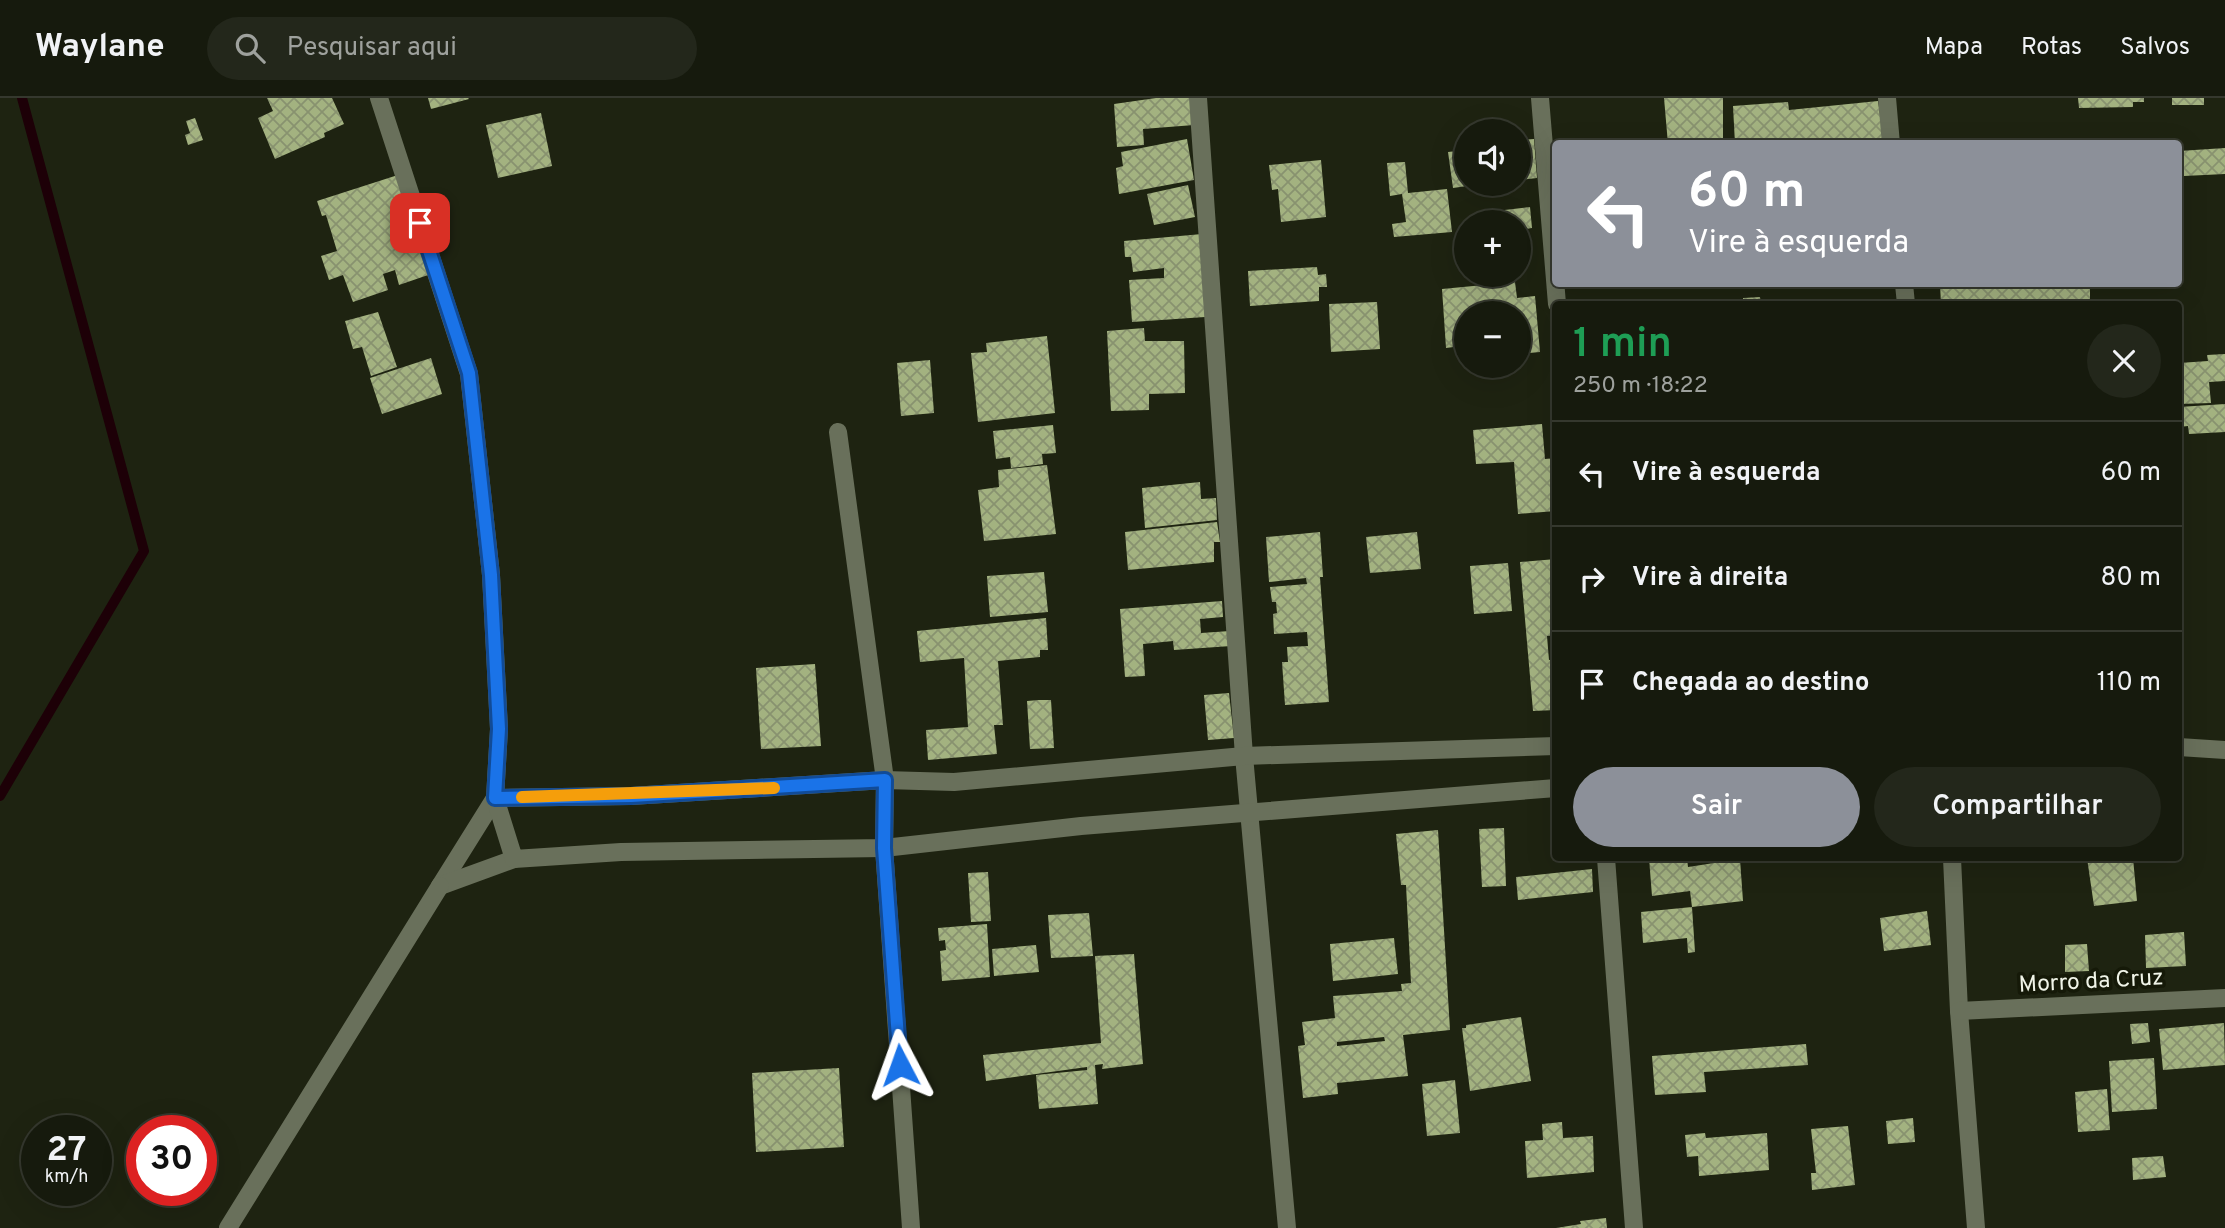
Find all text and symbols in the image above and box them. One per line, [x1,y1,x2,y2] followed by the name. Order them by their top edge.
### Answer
[207,17,697,80] search box
[35,27,165,69] text: Waylane
[231,29,269,67] icon: search
[287,32,457,65] text: Pesquisar aqui
[1925,33,1983,63] text: Mapa
[2021,33,2082,63] text: Rotas
[2120,33,2190,63] text: Salvos
[1454,119,1531,378] map controls
[1454,119,1531,196] button: sound
[1688,163,1806,225] text: 60 m
[1573,168,1664,259] icon: left
[390,193,450,253] pin
[401,204,439,242] icon: arrive
[1454,210,1531,287] button: +
[1688,224,1909,264] text: Vire à esquerda
[1454,301,1531,378] button: −
[1573,319,1672,372] text: 1 min
[2087,324,2161,398] button: close
[1573,372,1708,401] text: 250 m · 18:22
[1573,455,1611,493] icon: left
[1632,457,1820,490] text: Vire à esquerda
[2101,457,2161,490] text: 60 m
[1573,560,1611,598] icon: right
[1632,562,1788,595] text: Vire à direita
[2101,562,2161,595] text: 80 m
[1573,665,1611,703] icon: arrive
[1632,667,1869,700] text: Chegada ao destino
[2097,667,2161,700] text: 110 m
[1573,767,1860,847] button: Sair
[1874,767,2161,847] button: Compartilhar
[2018,964,2164,1001] street label: Morro da Cruz
[863,1028,937,1102] position arrow
[126,1115,217,1206] speed limit sign: 30
[47,1129,86,1173] text: 27
[45,1166,88,1189] text: km/h

